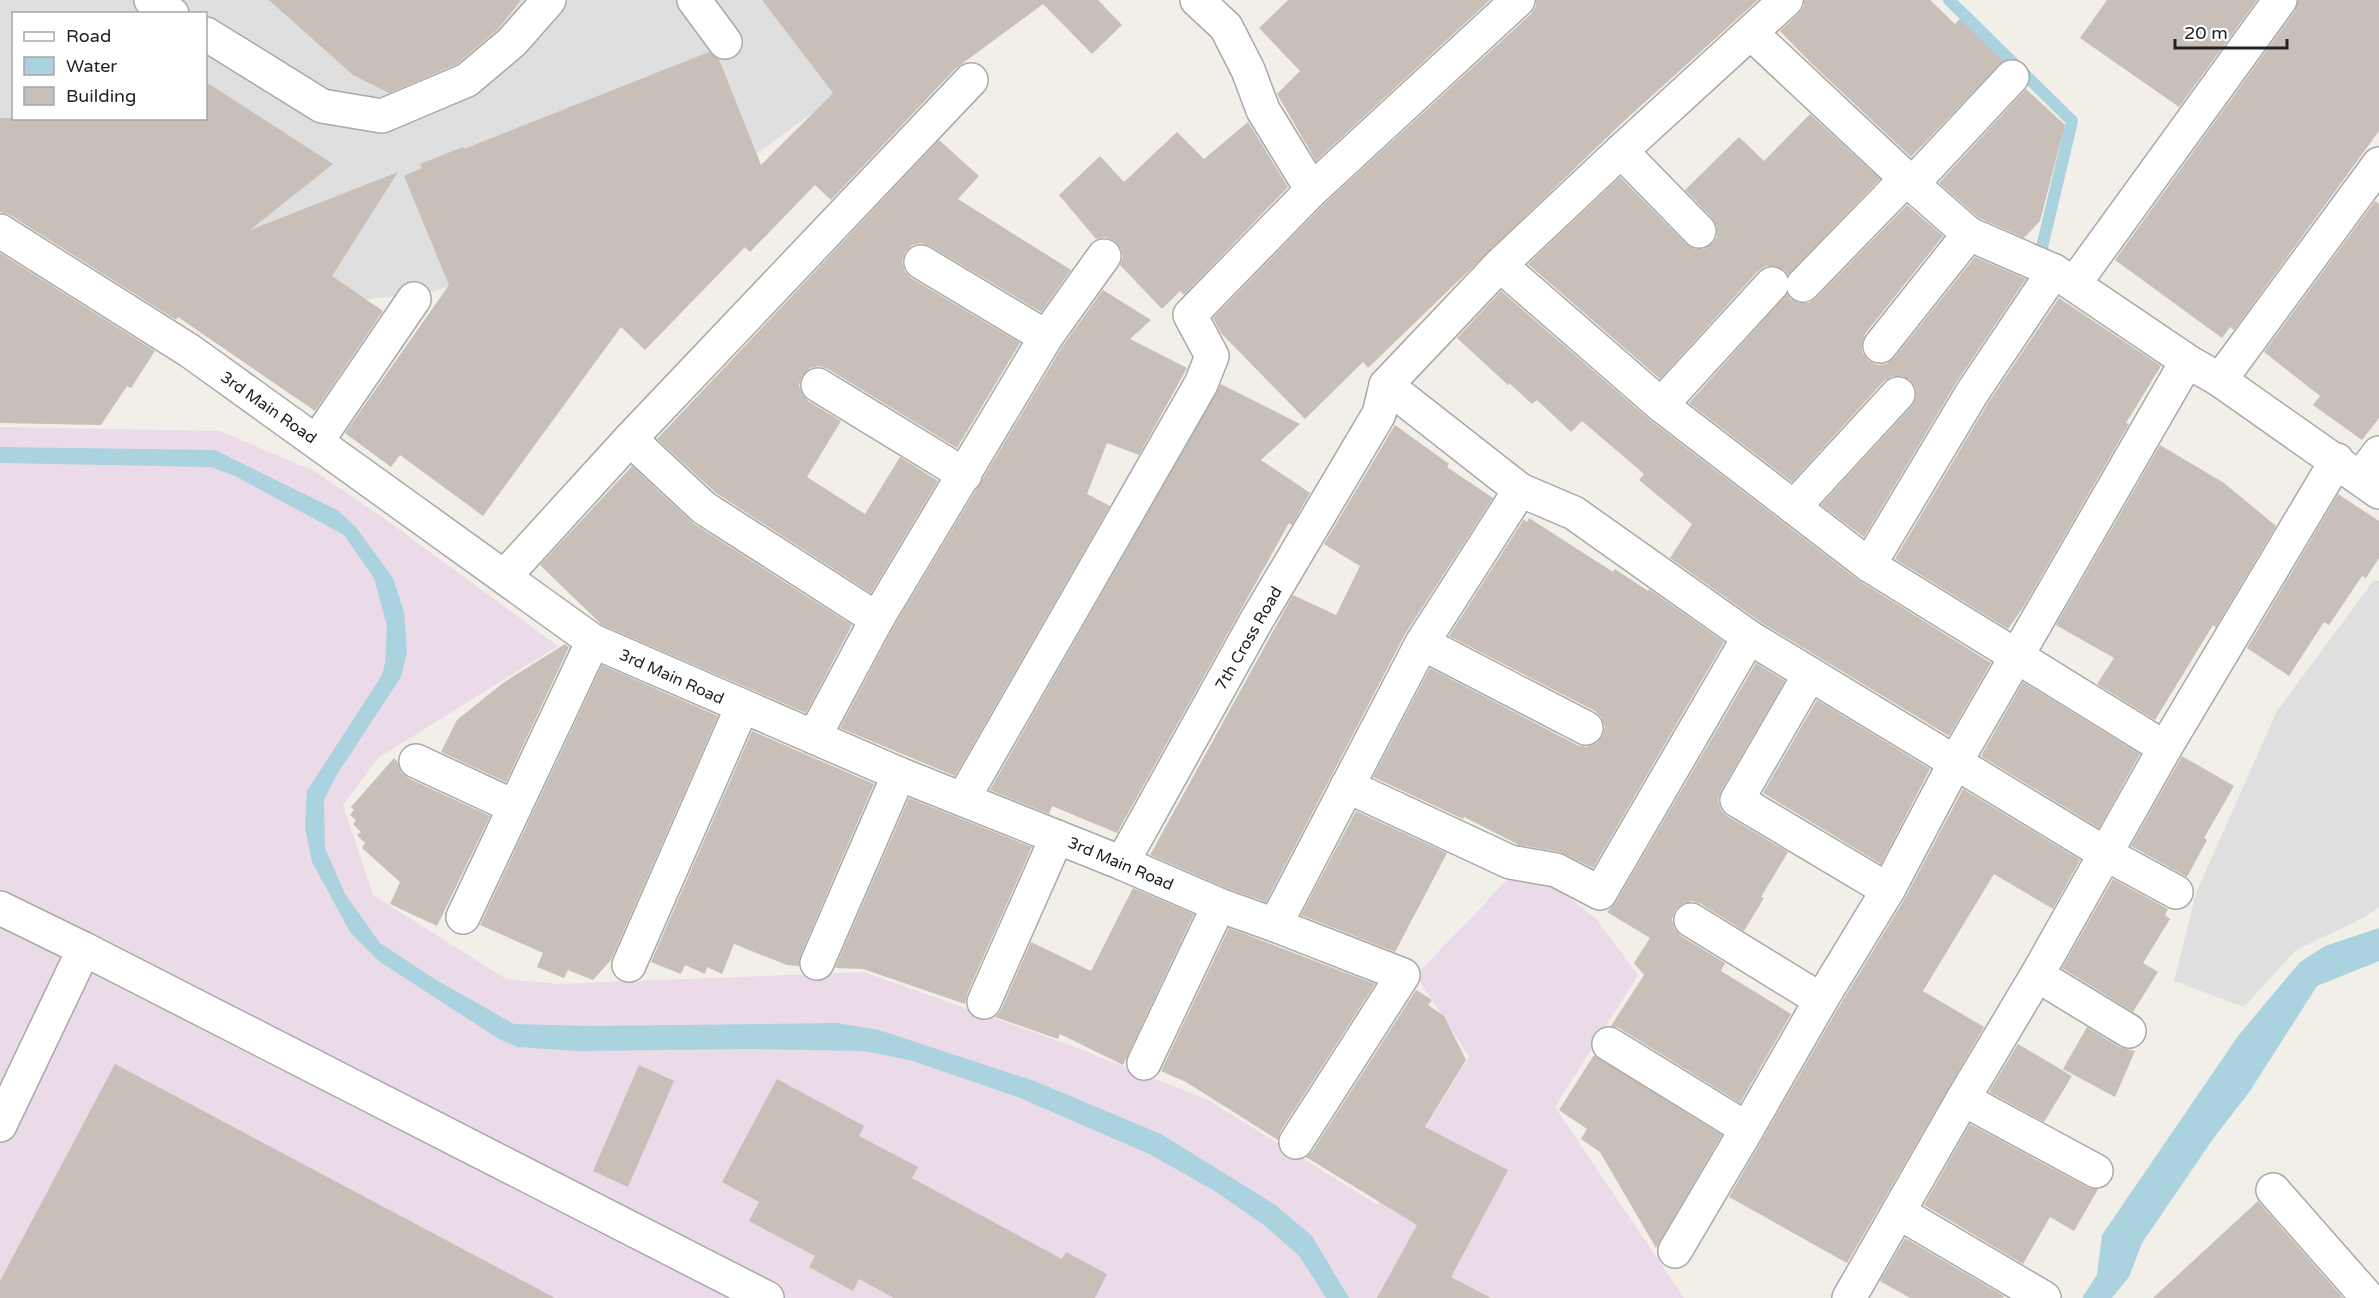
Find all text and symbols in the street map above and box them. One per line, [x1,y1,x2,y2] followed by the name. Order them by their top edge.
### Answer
[12,12,207,120] legend
[2175,12,2288,50] scale bar
[2184,22,2228,44] text: 20 m
[66,25,111,47] text: Road
[66,55,117,77] text: Water
[66,85,136,107] text: Building
[217,367,320,448] street label: 3rd Main Road
[1211,583,1287,694] street label: 7th Cross Road
[616,645,727,709] street label: 3rd Main Road
[1065,833,1176,895] street label: 3rd Main Road

